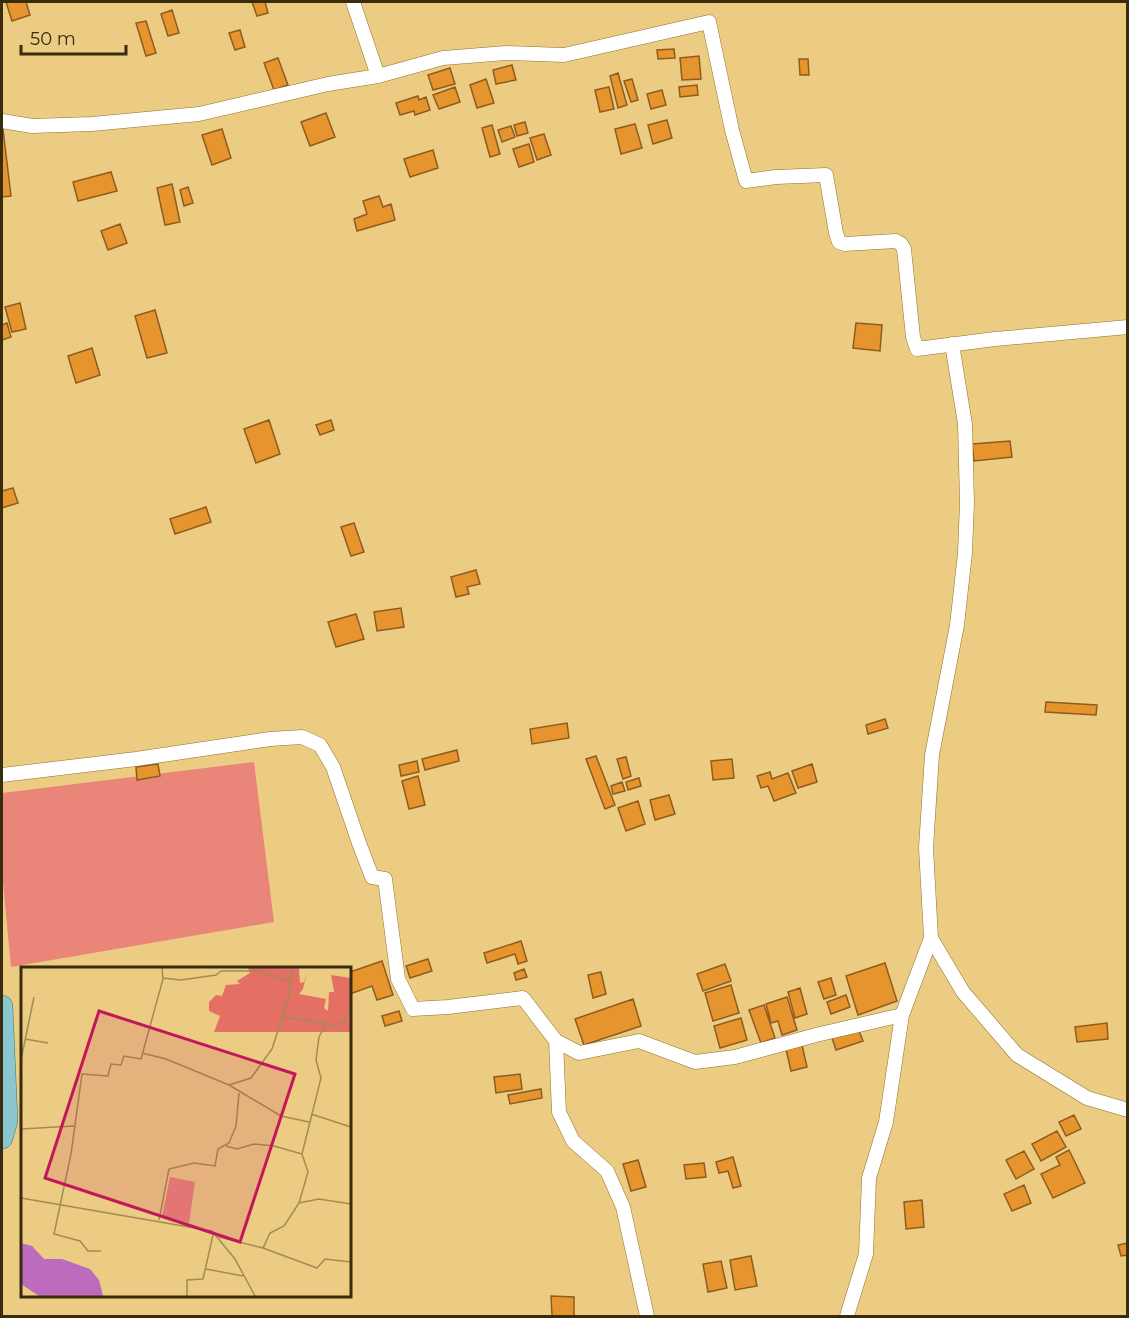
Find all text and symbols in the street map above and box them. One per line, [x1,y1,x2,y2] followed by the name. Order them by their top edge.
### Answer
[21,18,126,56] scale bar
[30,28,76,50] text: 50 m
[21,967,351,1297] inset map

